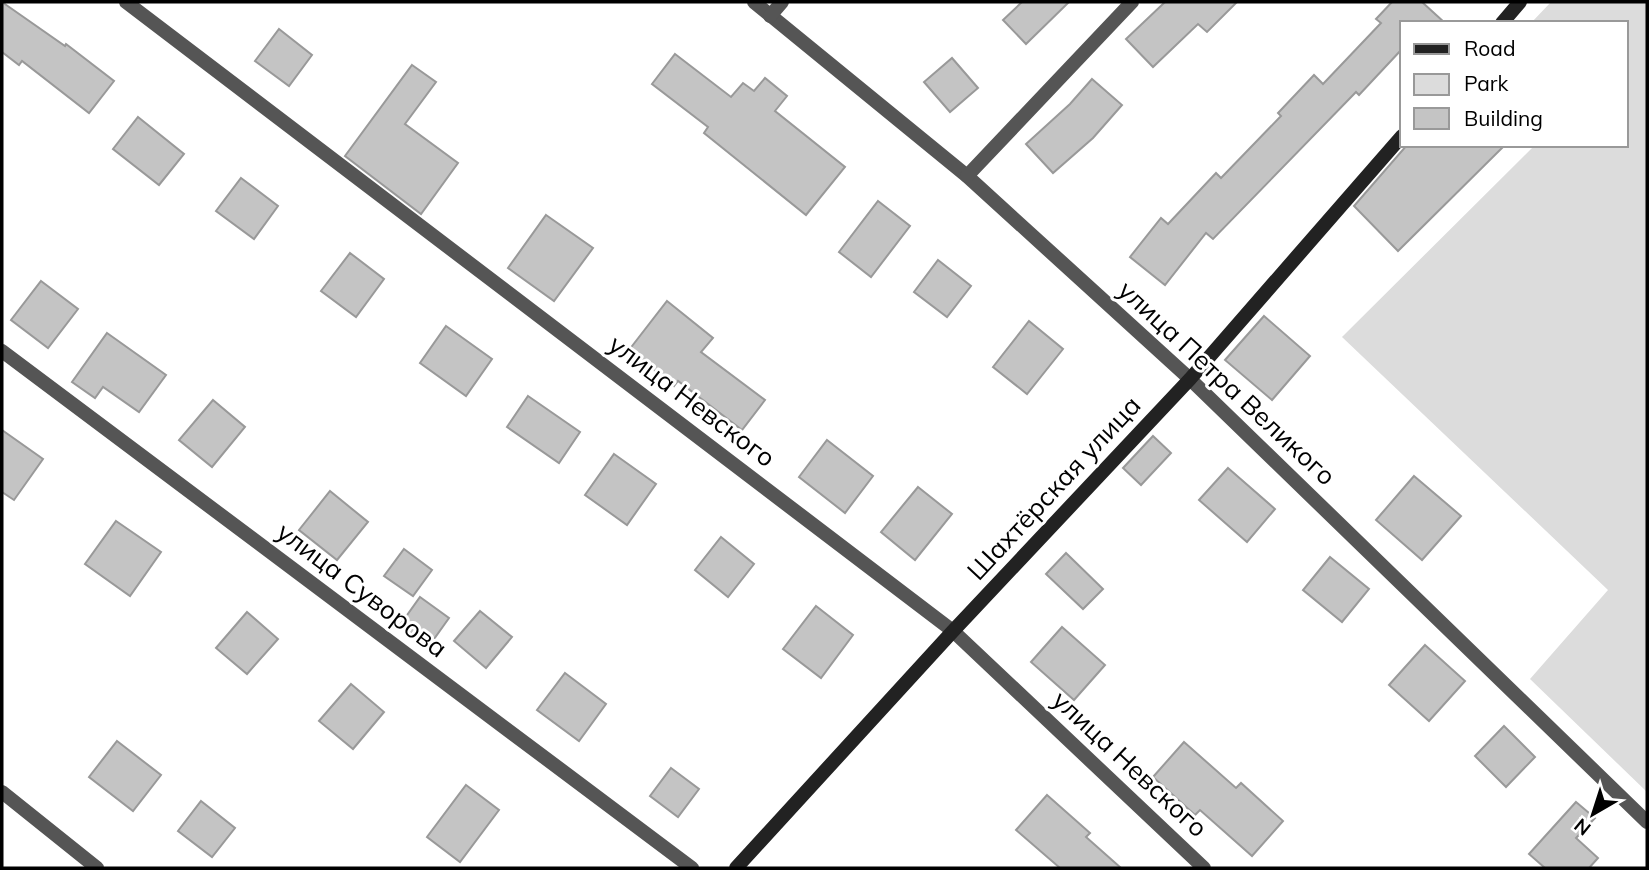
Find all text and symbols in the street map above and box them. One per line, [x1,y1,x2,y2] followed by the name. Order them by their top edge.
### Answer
[1400,21,1628,147] legend
[1464,35,1515,61] text: Road
[1464,70,1508,96] text: Park
[1464,105,1543,131] text: Building
[1112,273,1343,492] street label: улица Петра Великого
[602,327,782,474] street label: улица Невского
[960,389,1148,587] street label: Шахтёрская улица
[271,515,454,664] street label: улица Суворова
[1046,683,1215,844] street label: улица Невского
[1558,779,1628,849] north arrow
[1569,813,1595,841] text: N

